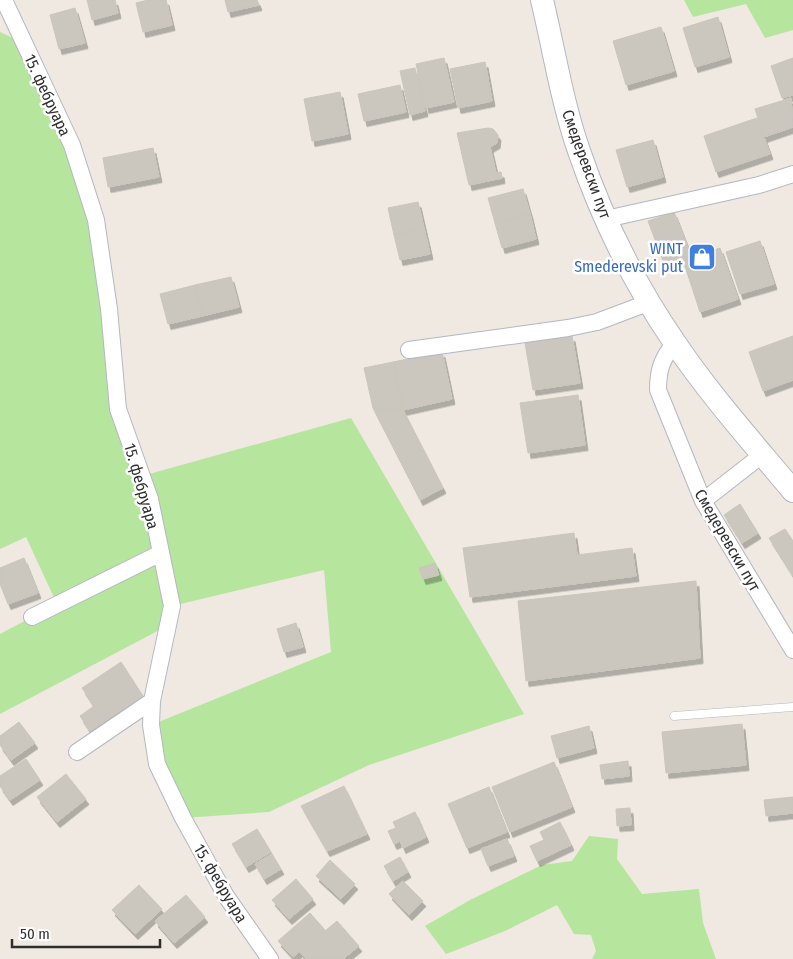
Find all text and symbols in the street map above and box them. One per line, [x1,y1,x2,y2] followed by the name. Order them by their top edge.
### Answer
[20,51,75,139] street label: 15. фебруара
[558,107,615,222] street label: Смедеревски пут
[574,239,684,276] place label: WINT Smederevski put
[687,242,717,272] shop icon: WINT Smederevski put
[120,441,163,531] street label: 15. фебруара
[691,486,765,595] street label: Смедеревски пут
[190,841,251,926] street label: 15. фебруара
[12,916,160,948] scale bar
[20,925,50,943] text: 50 m

